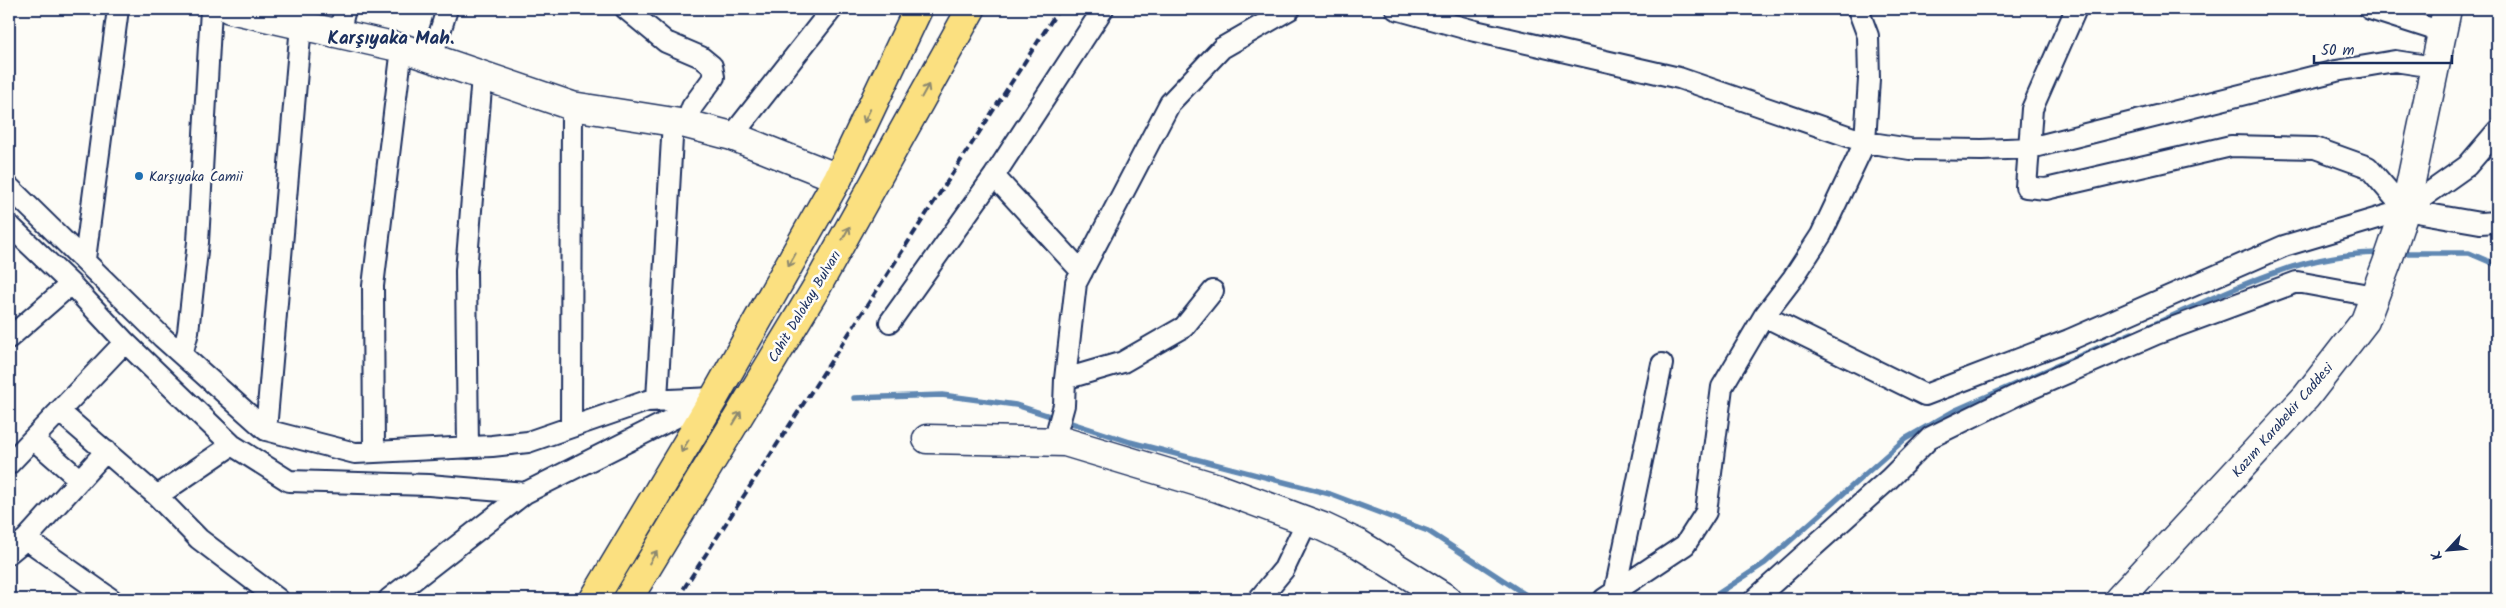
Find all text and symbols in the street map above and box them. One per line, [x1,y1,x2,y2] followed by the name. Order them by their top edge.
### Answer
[327,24,455,54] district label: Karşıyaka Mah.
[2314,32,2451,64] scale bar
[2321,39,2355,63] text: 50 m
[921,84,930,99] one-way arrow
[862,108,872,123] one-way arrow
[149,166,243,188] place label: Karşıyaka Camii
[133,170,145,182] marker: Karşıyaka Camii
[842,227,852,241] one-way arrow
[763,246,847,367] street label: Cahit Dalokay Bulvarı
[787,252,797,267] one-way arrow
[2227,358,2339,483] street label: Kazım Karabekir Caddesi
[732,412,742,426] one-way arrow
[680,439,690,453] one-way arrow
[2424,526,2474,576] north arrow
[2425,546,2449,564] text: K
[648,551,658,565] one-way arrow

